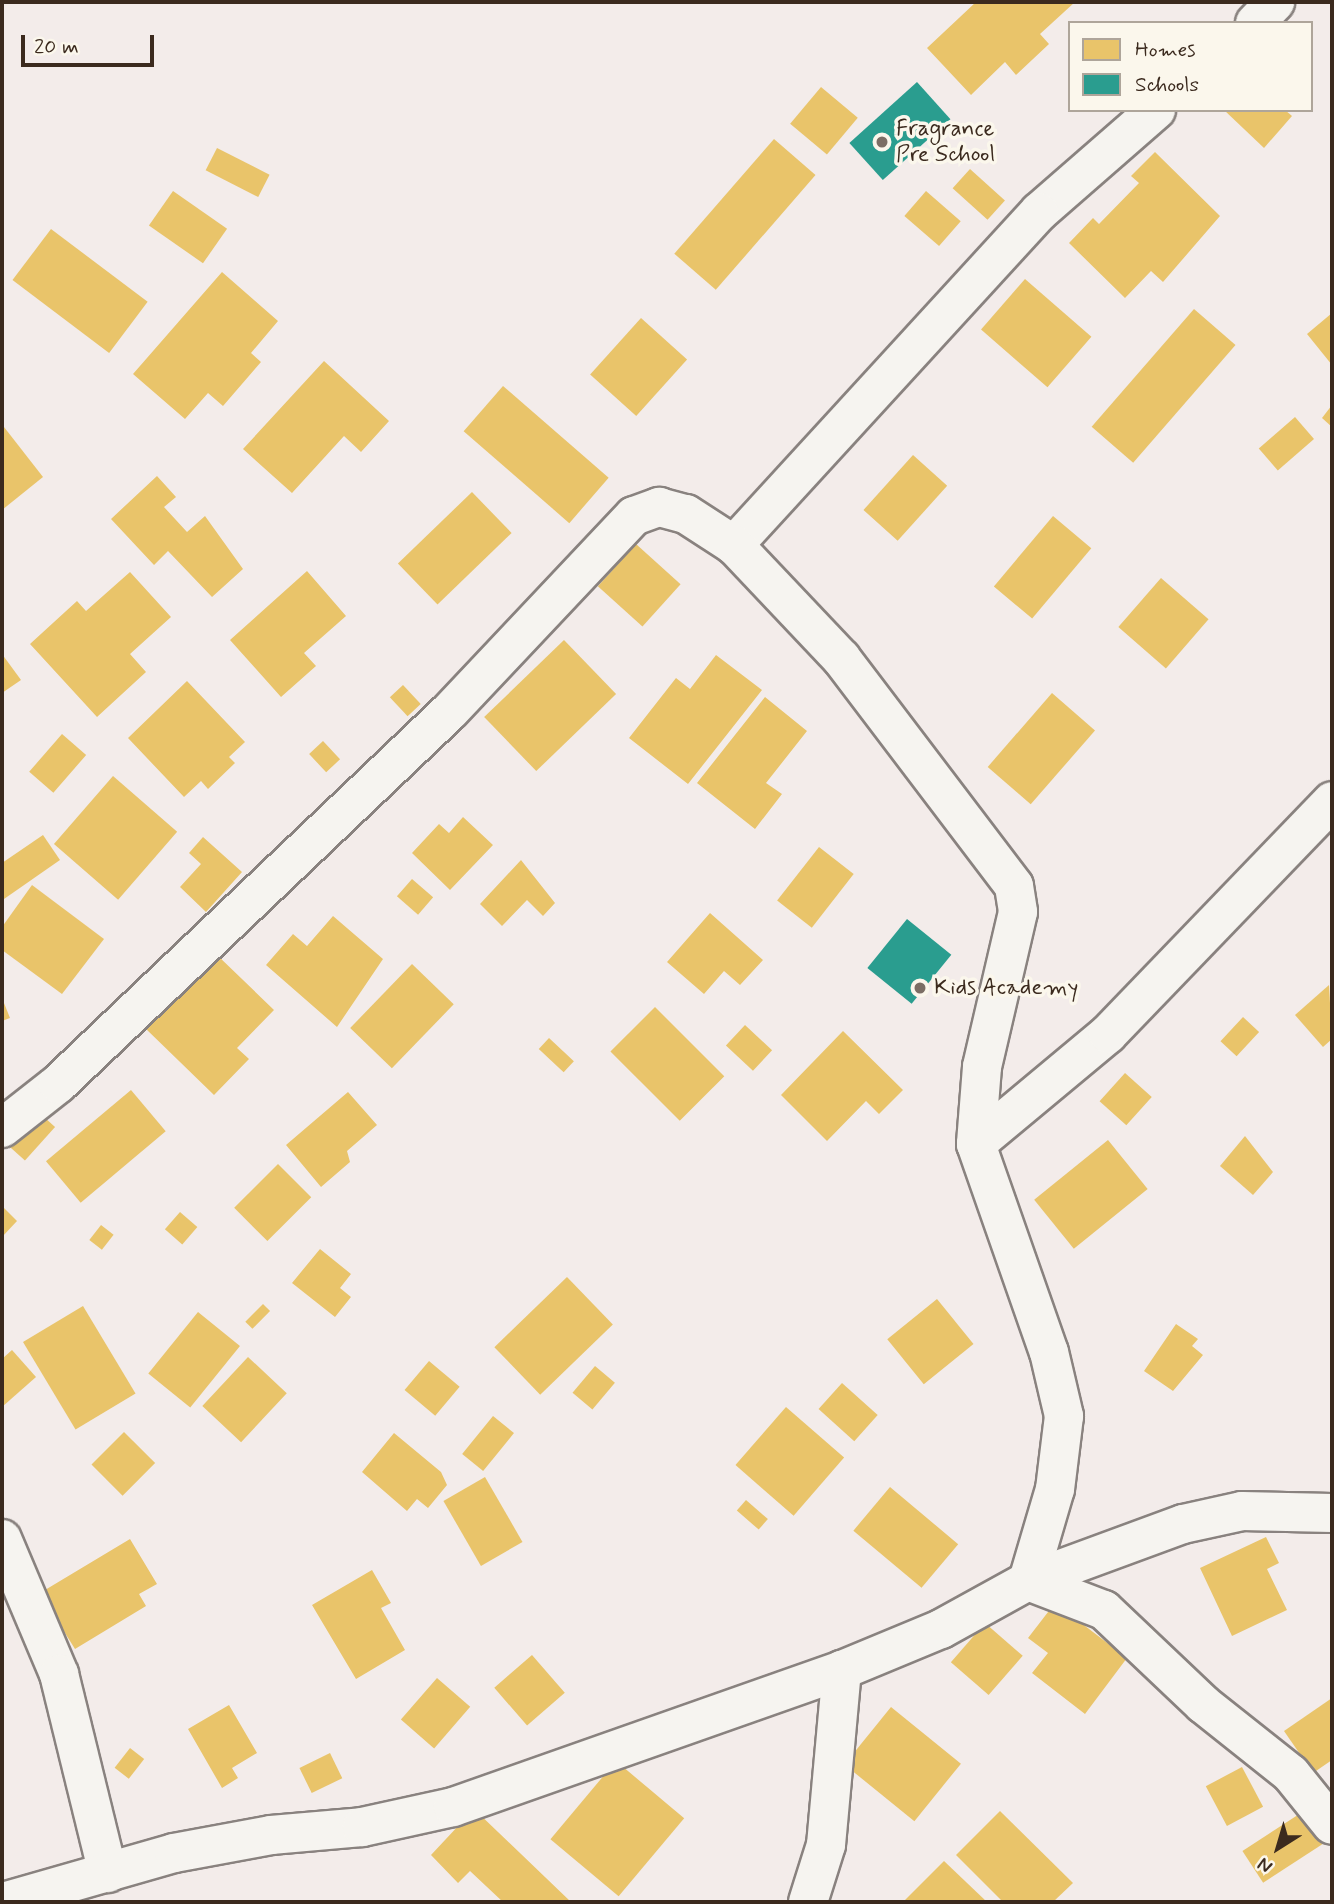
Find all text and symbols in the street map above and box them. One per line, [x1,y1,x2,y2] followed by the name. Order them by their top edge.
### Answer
[24,21,158,65] scale bar
[1068,21,1313,112] legend
[34,33,79,61] text: 20 m
[1135,36,1195,64] text: Homes
[1135,71,1199,99] text: Schools
[896,115,995,169] place label: Fragrance Pre School
[874,134,890,150] marker: Fragrance Pre School
[934,974,1076,1002] place label: Kids Academy
[912,980,928,996] marker: Kids Academy
[1243,1813,1313,1883] north arrow
[1252,1851,1278,1879] text: N

